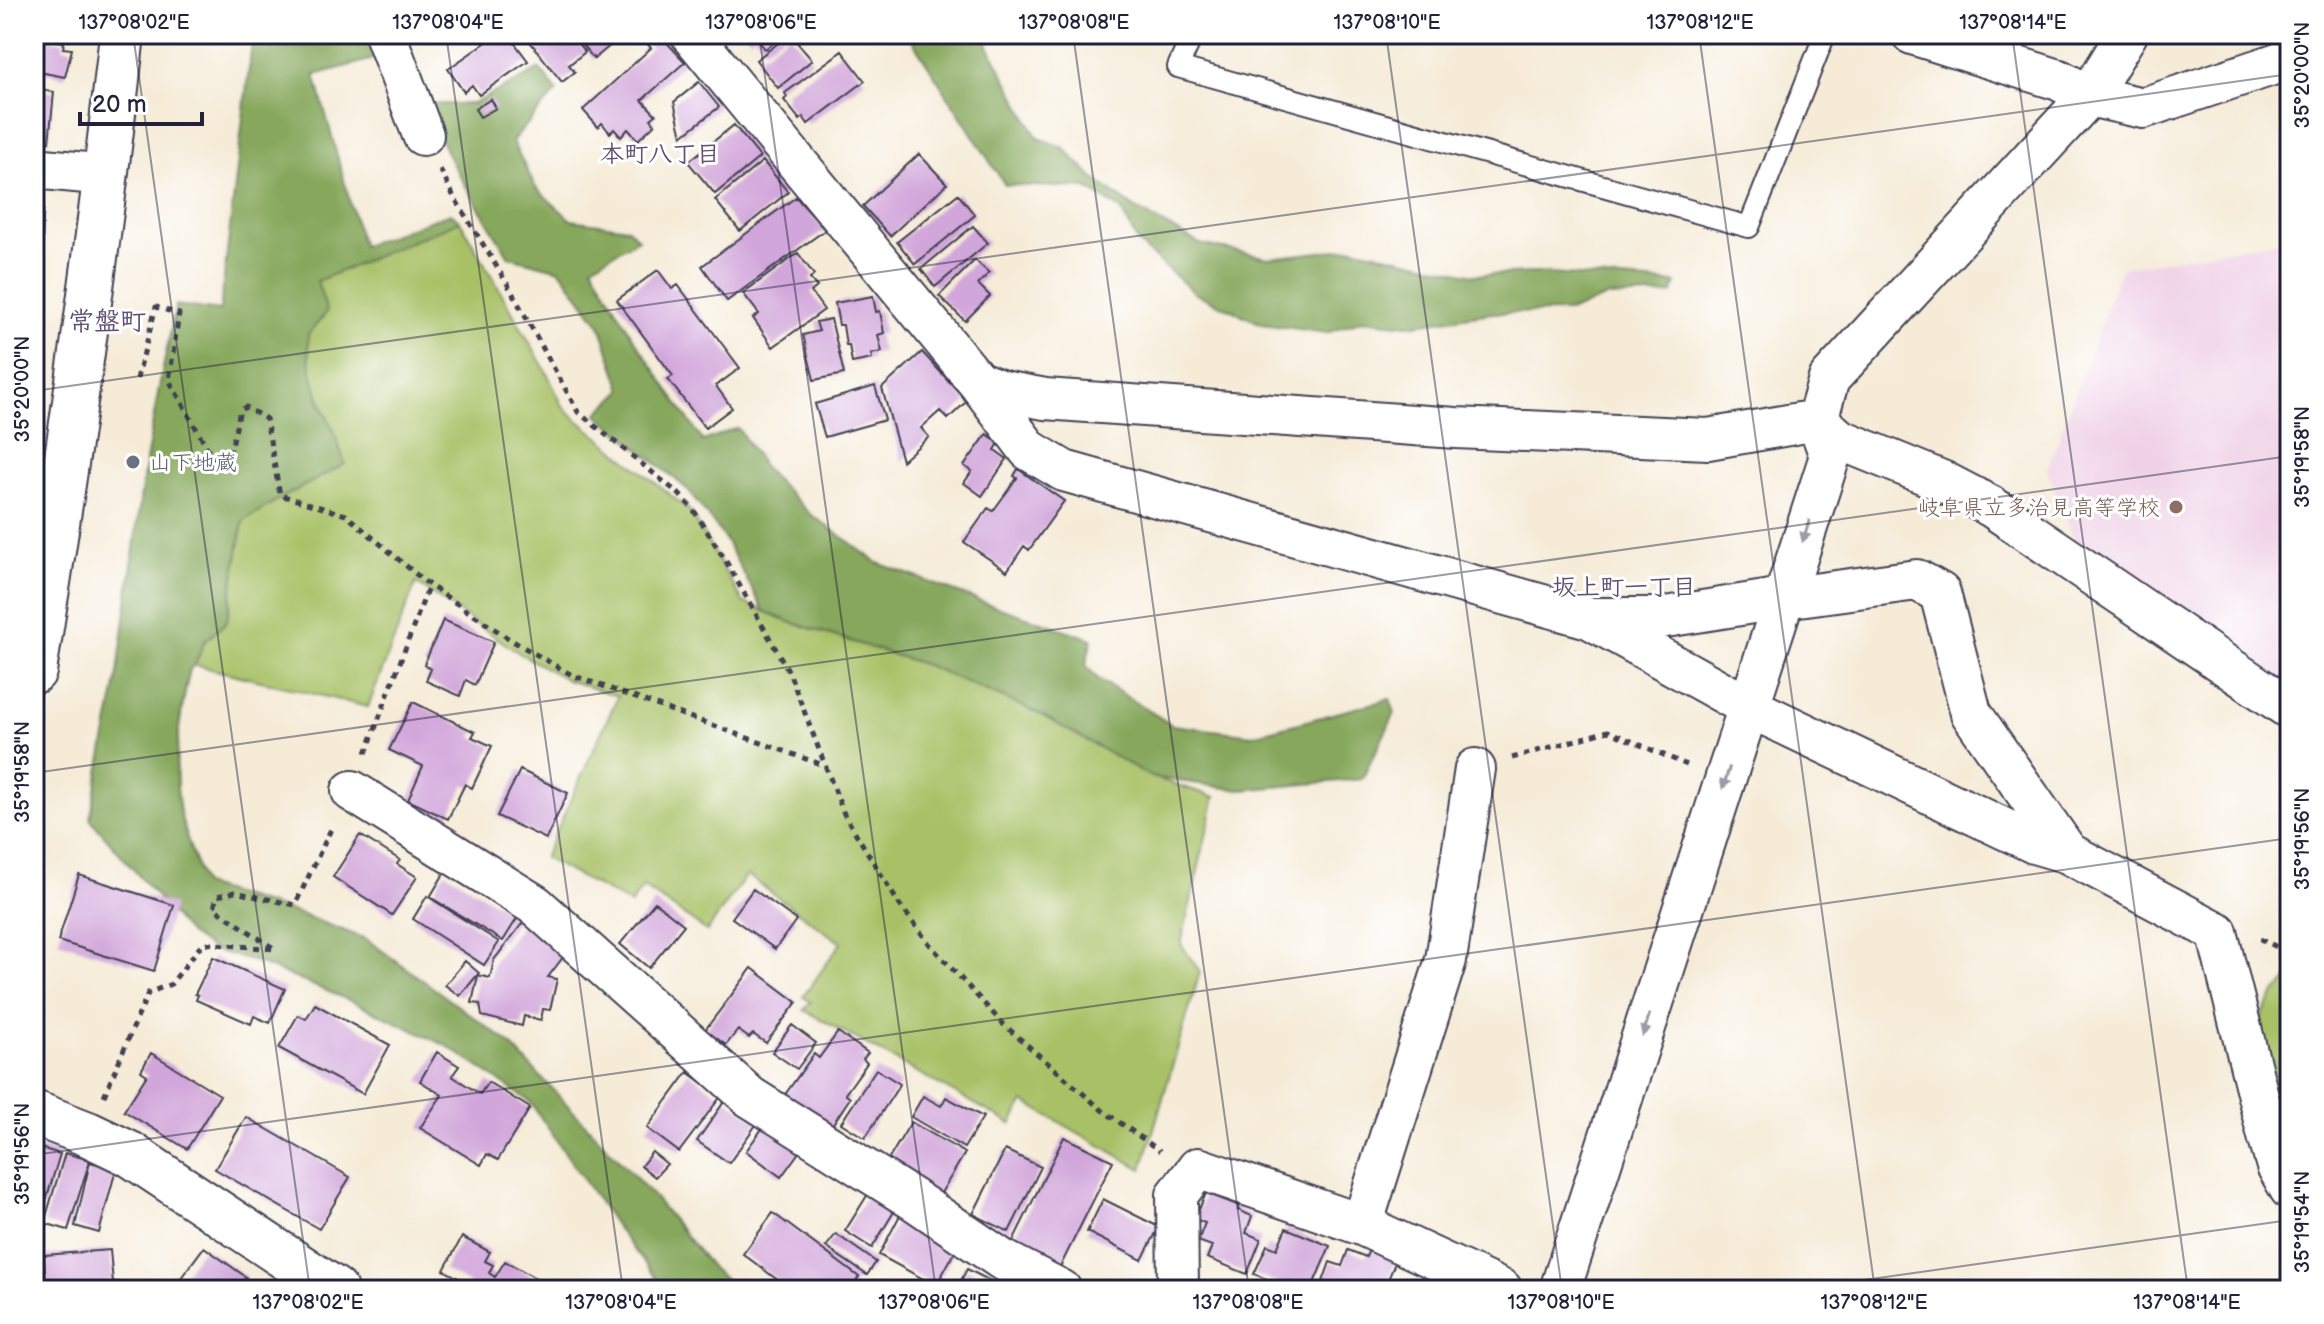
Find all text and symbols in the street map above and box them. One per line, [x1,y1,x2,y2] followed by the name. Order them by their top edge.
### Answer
[78,11,190,35] text: 137°08'02"E
[392,11,504,35] text: 137°08'04"E
[705,11,817,35] text: 137°08'06"E
[1018,11,1130,35] text: 137°08'08"E
[1333,11,1441,35] text: 137°08'10"E
[1646,11,1754,35] text: 137°08'12"E
[1959,11,2067,35] text: 137°08'14"E
[2291,22,2315,128] text: 35°20'00"N
[80,76,202,126] scale bar
[92,90,147,119] text: 20 m
[600,140,720,169] district label: 本町八丁目
[68,307,146,338] district label: 常盤町
[11,336,35,442] text: 35°20'00"N
[2291,406,2315,508] text: 35°19'58"N
[149,450,237,477] place label: 山下地蔵
[124,453,142,471] marker: 山下地蔵
[1918,495,2160,522] place label: 岐阜県立多治見高等学校
[2167,498,2185,516] marker: 岐阜県立多治見高等学校
[1799,519,1812,543] one-way arrow
[1552,573,1696,602] district label: 坂上町一丁目
[11,721,35,823] text: 35°19'58"N
[1719,766,1732,790] one-way arrow
[2291,788,2315,890] text: 35°19'56"N
[1639,1014,1652,1038] one-way arrow
[11,1103,35,1205] text: 35°19'56"N
[2291,1171,2315,1273] text: 35°19'54"N
[252,1291,364,1315] text: 137°08'02"E
[565,1291,677,1315] text: 137°08'04"E
[878,1291,990,1315] text: 137°08'06"E
[1192,1291,1304,1315] text: 137°08'08"E
[1507,1291,1615,1315] text: 137°08'10"E
[1820,1291,1928,1315] text: 137°08'12"E
[2133,1291,2241,1315] text: 137°08'14"E

